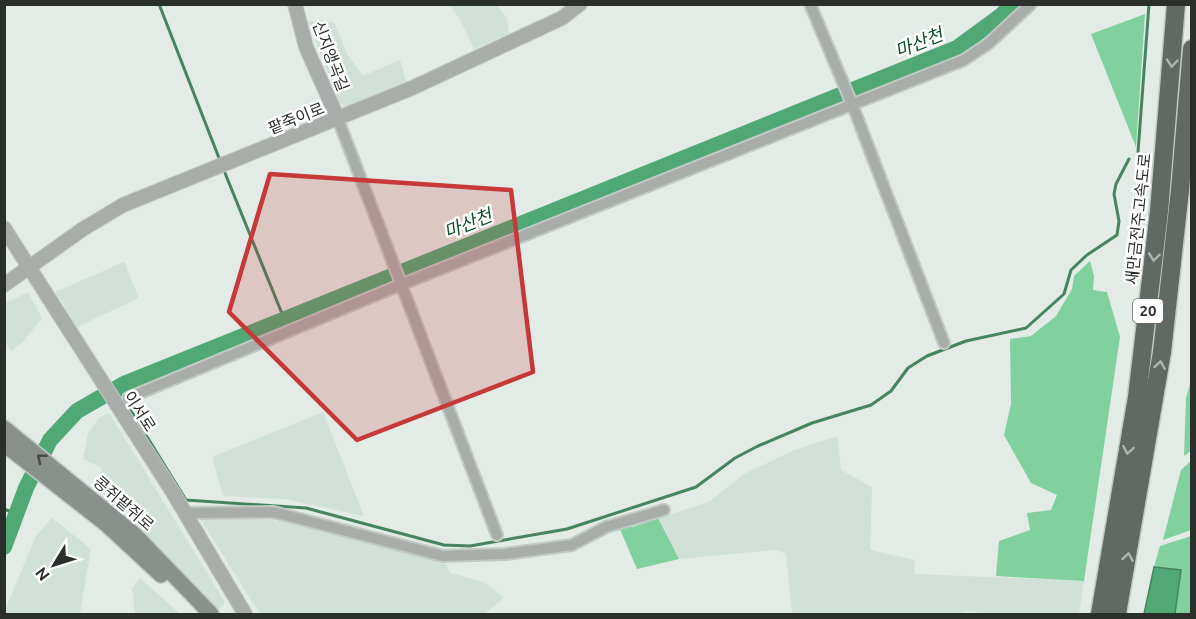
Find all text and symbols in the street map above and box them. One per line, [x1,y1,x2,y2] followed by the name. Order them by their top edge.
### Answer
[309,18,353,94] street label: 신지앵곡길
[892,23,948,61] water label: 마산천
[1166,58,1179,67] one-way arrow
[265,99,327,137] street label: 팥죽이로
[1122,152,1154,286] street label: 새만금전주고속도로
[441,204,497,242] water label: 마산천
[1148,252,1161,262] one-way arrow
[1133,299,1163,323] road number: 20
[1153,360,1165,369] one-way arrow
[120,388,160,435] street label: 이서로
[1123,446,1135,455] one-way arrow
[37,454,48,465] one-way arrow
[90,472,158,534] street label: 콩쥐팥쥐로
[24,535,84,595] north arrow
[1121,552,1134,562] one-way arrow
[31,564,53,584] text: N

